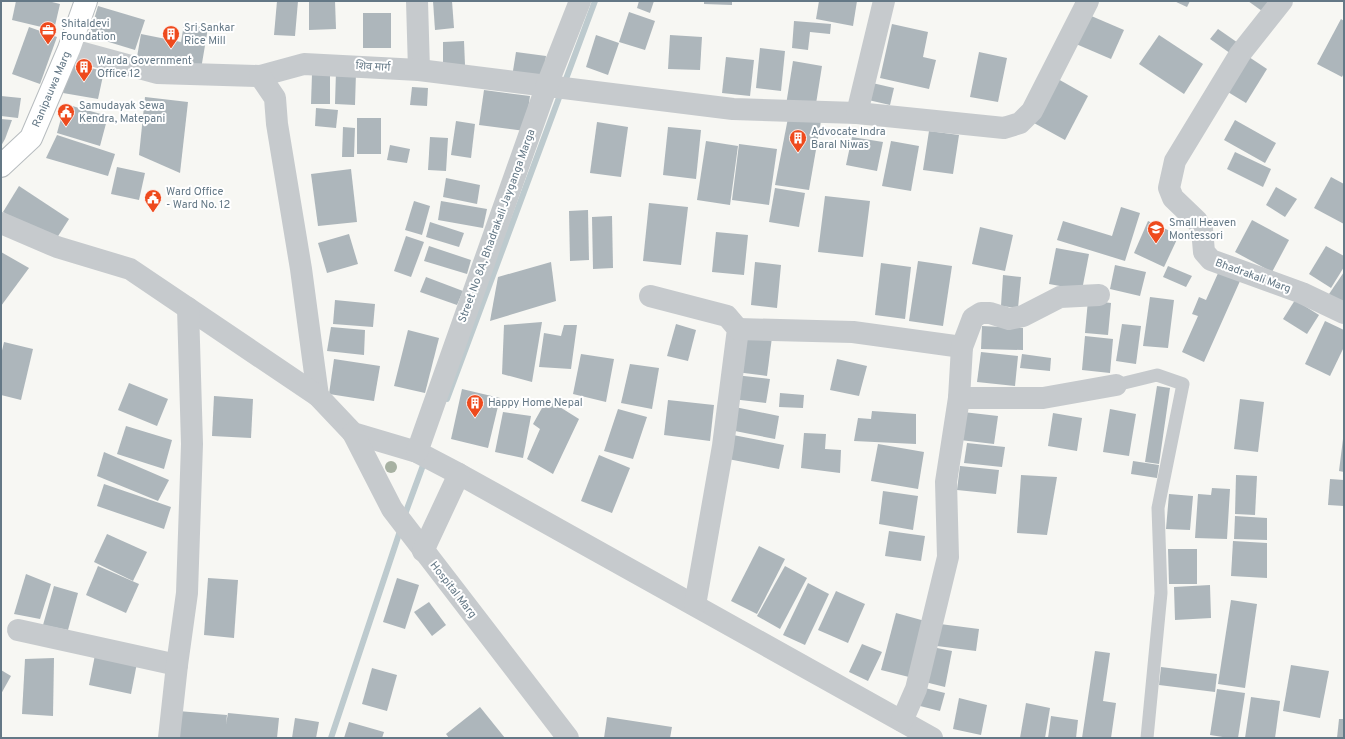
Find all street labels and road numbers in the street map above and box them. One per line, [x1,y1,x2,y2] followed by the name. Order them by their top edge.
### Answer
[29,49,74,129] street label: Ranipauwa Marg
[355,59,392,75] street label: शिव मार्ग
[455,127,539,325] street label: Street No 8A, Bhadrakali Jayganga Marga
[1213,256,1293,296] street label: Bhadrakali Marg
[427,559,479,621] street label: Hospital Marg

